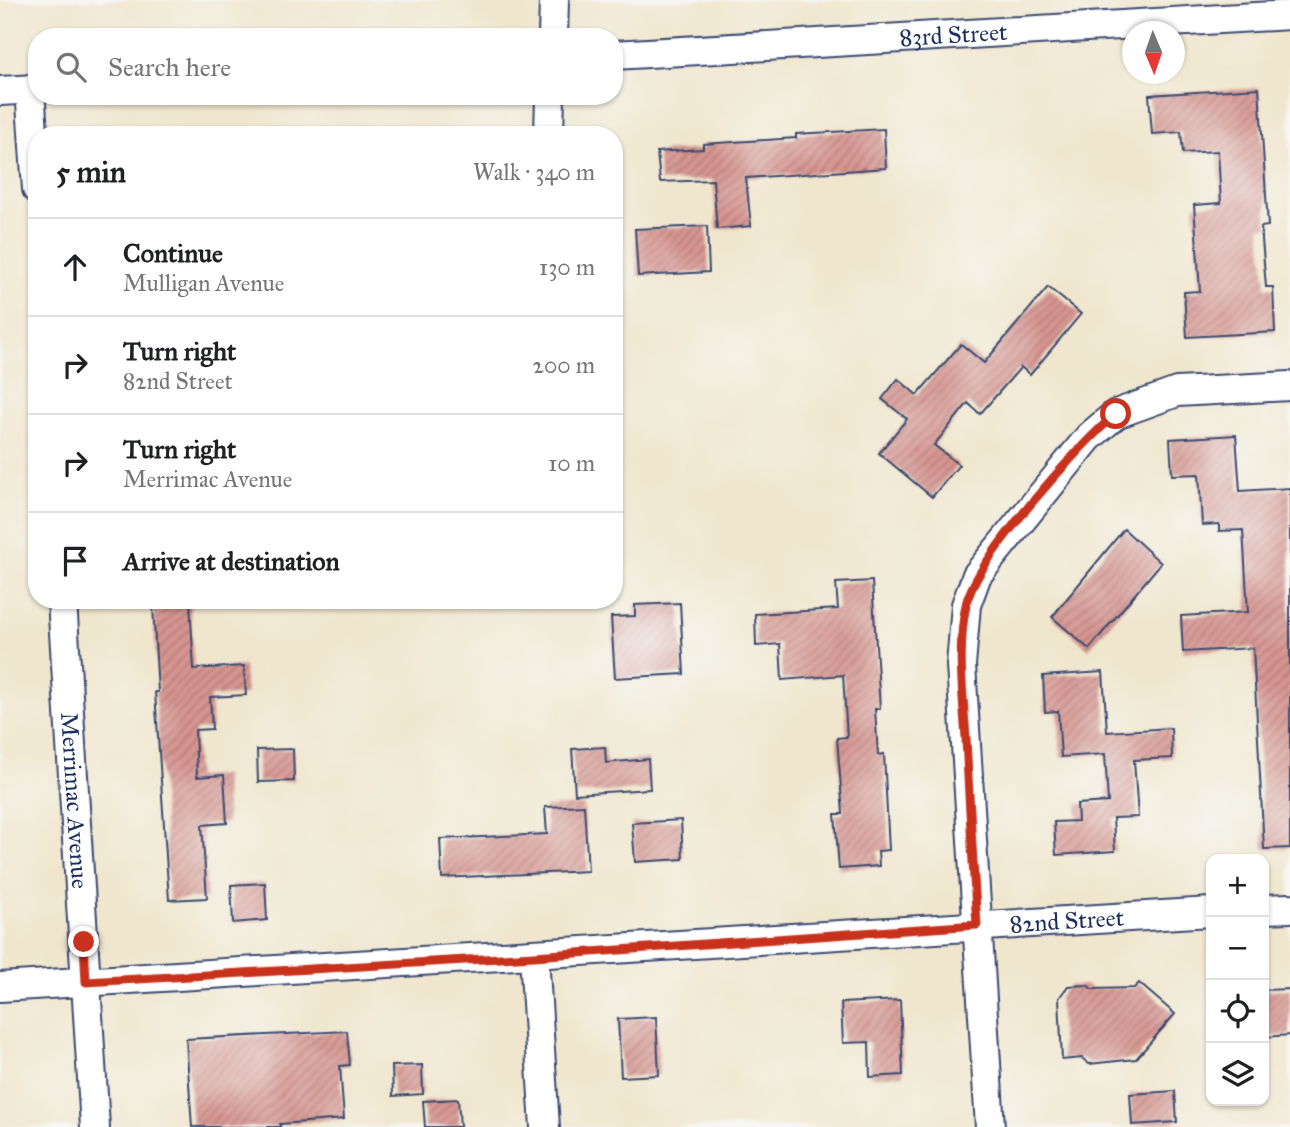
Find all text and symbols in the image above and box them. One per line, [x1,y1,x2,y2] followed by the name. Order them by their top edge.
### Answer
[899,17,1009,53] street label: 83rd Street
[1122,21,1185,84] north arrow
[28,28,623,105] search box
[52,48,90,86] icon: search
[108,51,231,83] text: Search here
[56,154,126,190] text: 5 min
[473,158,595,186] text: Walk · 340 m
[123,237,223,269] text: Continue
[56,248,94,286] icon: ahead
[539,253,595,281] text: 130 m
[123,269,284,297] text: Mulligan Avenue
[123,335,236,367] text: Turn right
[56,346,94,384] icon: right
[533,351,595,379] text: 200 m
[123,367,233,395] text: 82nd Street
[1100,398,1131,429] route start
[123,433,236,465] text: Turn right
[56,444,94,482] icon: right
[548,449,595,477] text: 10 m
[123,465,292,493] text: Merrimac Avenue
[56,542,94,580] icon: arrive
[123,545,340,577] text: Arrive at destination
[54,711,95,890] street label: Merrimac Avenue
[1206,854,1269,1106] map controls
[1206,854,1269,917] button: +
[1009,902,1126,939] street label: 82nd Street
[1206,917,1269,980] button: −
[68,926,99,957] route end
[1206,980,1269,1043] button: locate
[1206,1043,1269,1106] button: layers

